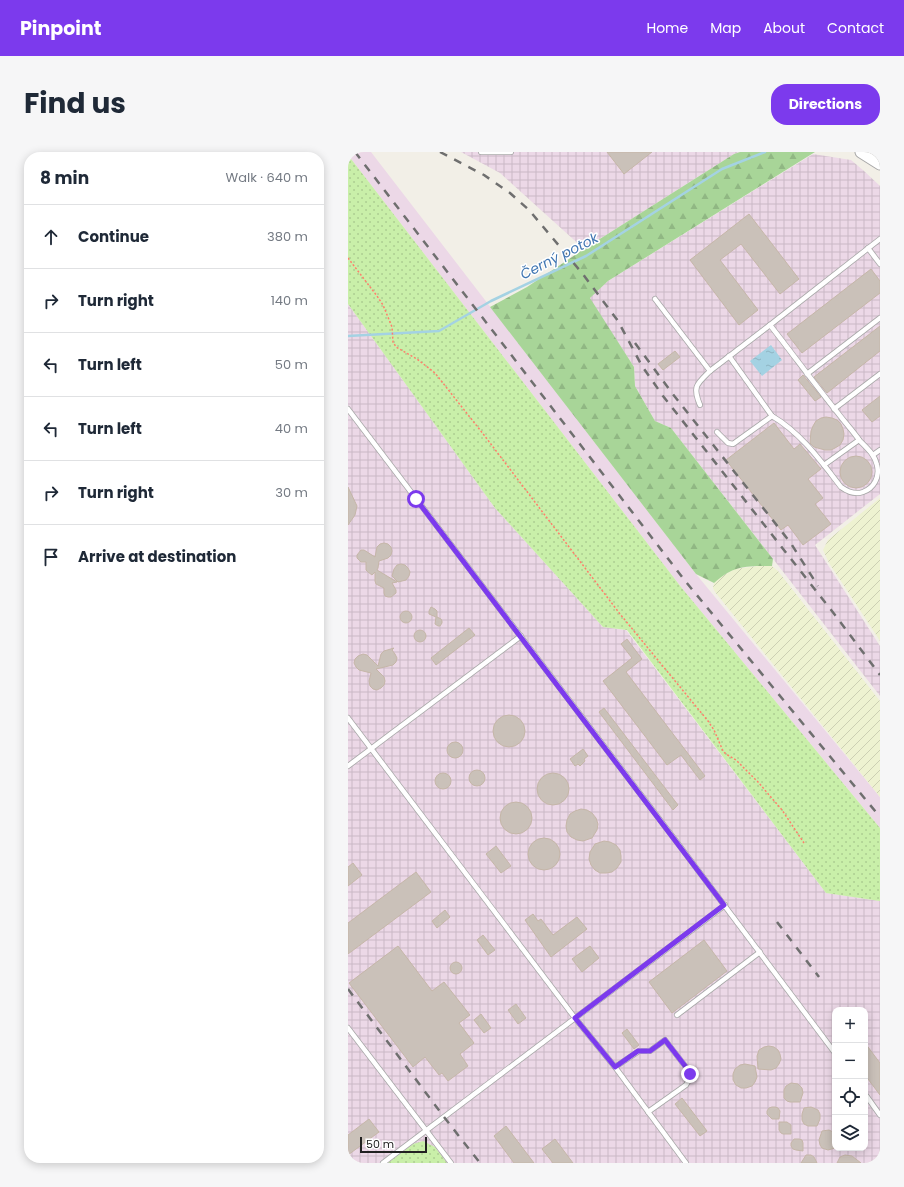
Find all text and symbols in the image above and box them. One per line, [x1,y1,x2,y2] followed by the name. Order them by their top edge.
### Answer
[20,15,101,42] text: Pinpoint
[646,18,688,38] text: Home
[710,18,741,38] text: Map
[763,18,805,38] text: About
[827,18,884,38] text: Contact
[24,84,126,123] text: Find us
[771,84,880,125] button: Directions
[40,166,89,190] text: 8 min
[225,168,308,187] text: Walk · 640 m
[40,226,62,248] icon: ahead
[78,226,149,247] text: Continue
[267,227,308,246] text: 380 m
[516,227,602,284] water label: Černý potok
[40,290,62,312] icon: right
[78,290,154,311] text: Turn right
[271,291,308,310] text: 140 m
[40,354,62,376] icon: left
[78,354,142,375] text: Turn left
[275,355,308,374] text: 50 m
[40,418,62,440] icon: left
[78,418,142,439] text: Turn left
[275,419,308,438] text: 40 m
[40,482,62,504] icon: right
[78,482,154,503] text: Turn right
[275,483,308,502] text: 30 m
[407,490,425,508] route start
[40,546,62,568] icon: arrive
[78,546,236,567] text: Arrive at destination
[832,1007,868,1151] map controls
[832,1007,868,1043] button: +
[832,1043,868,1079] button: −
[681,1065,699,1083] route end
[832,1079,868,1115] button: locate
[832,1115,868,1151] button: layers
[360,1135,427,1154] scale bar
[366,1136,394,1152] text: 50 m

